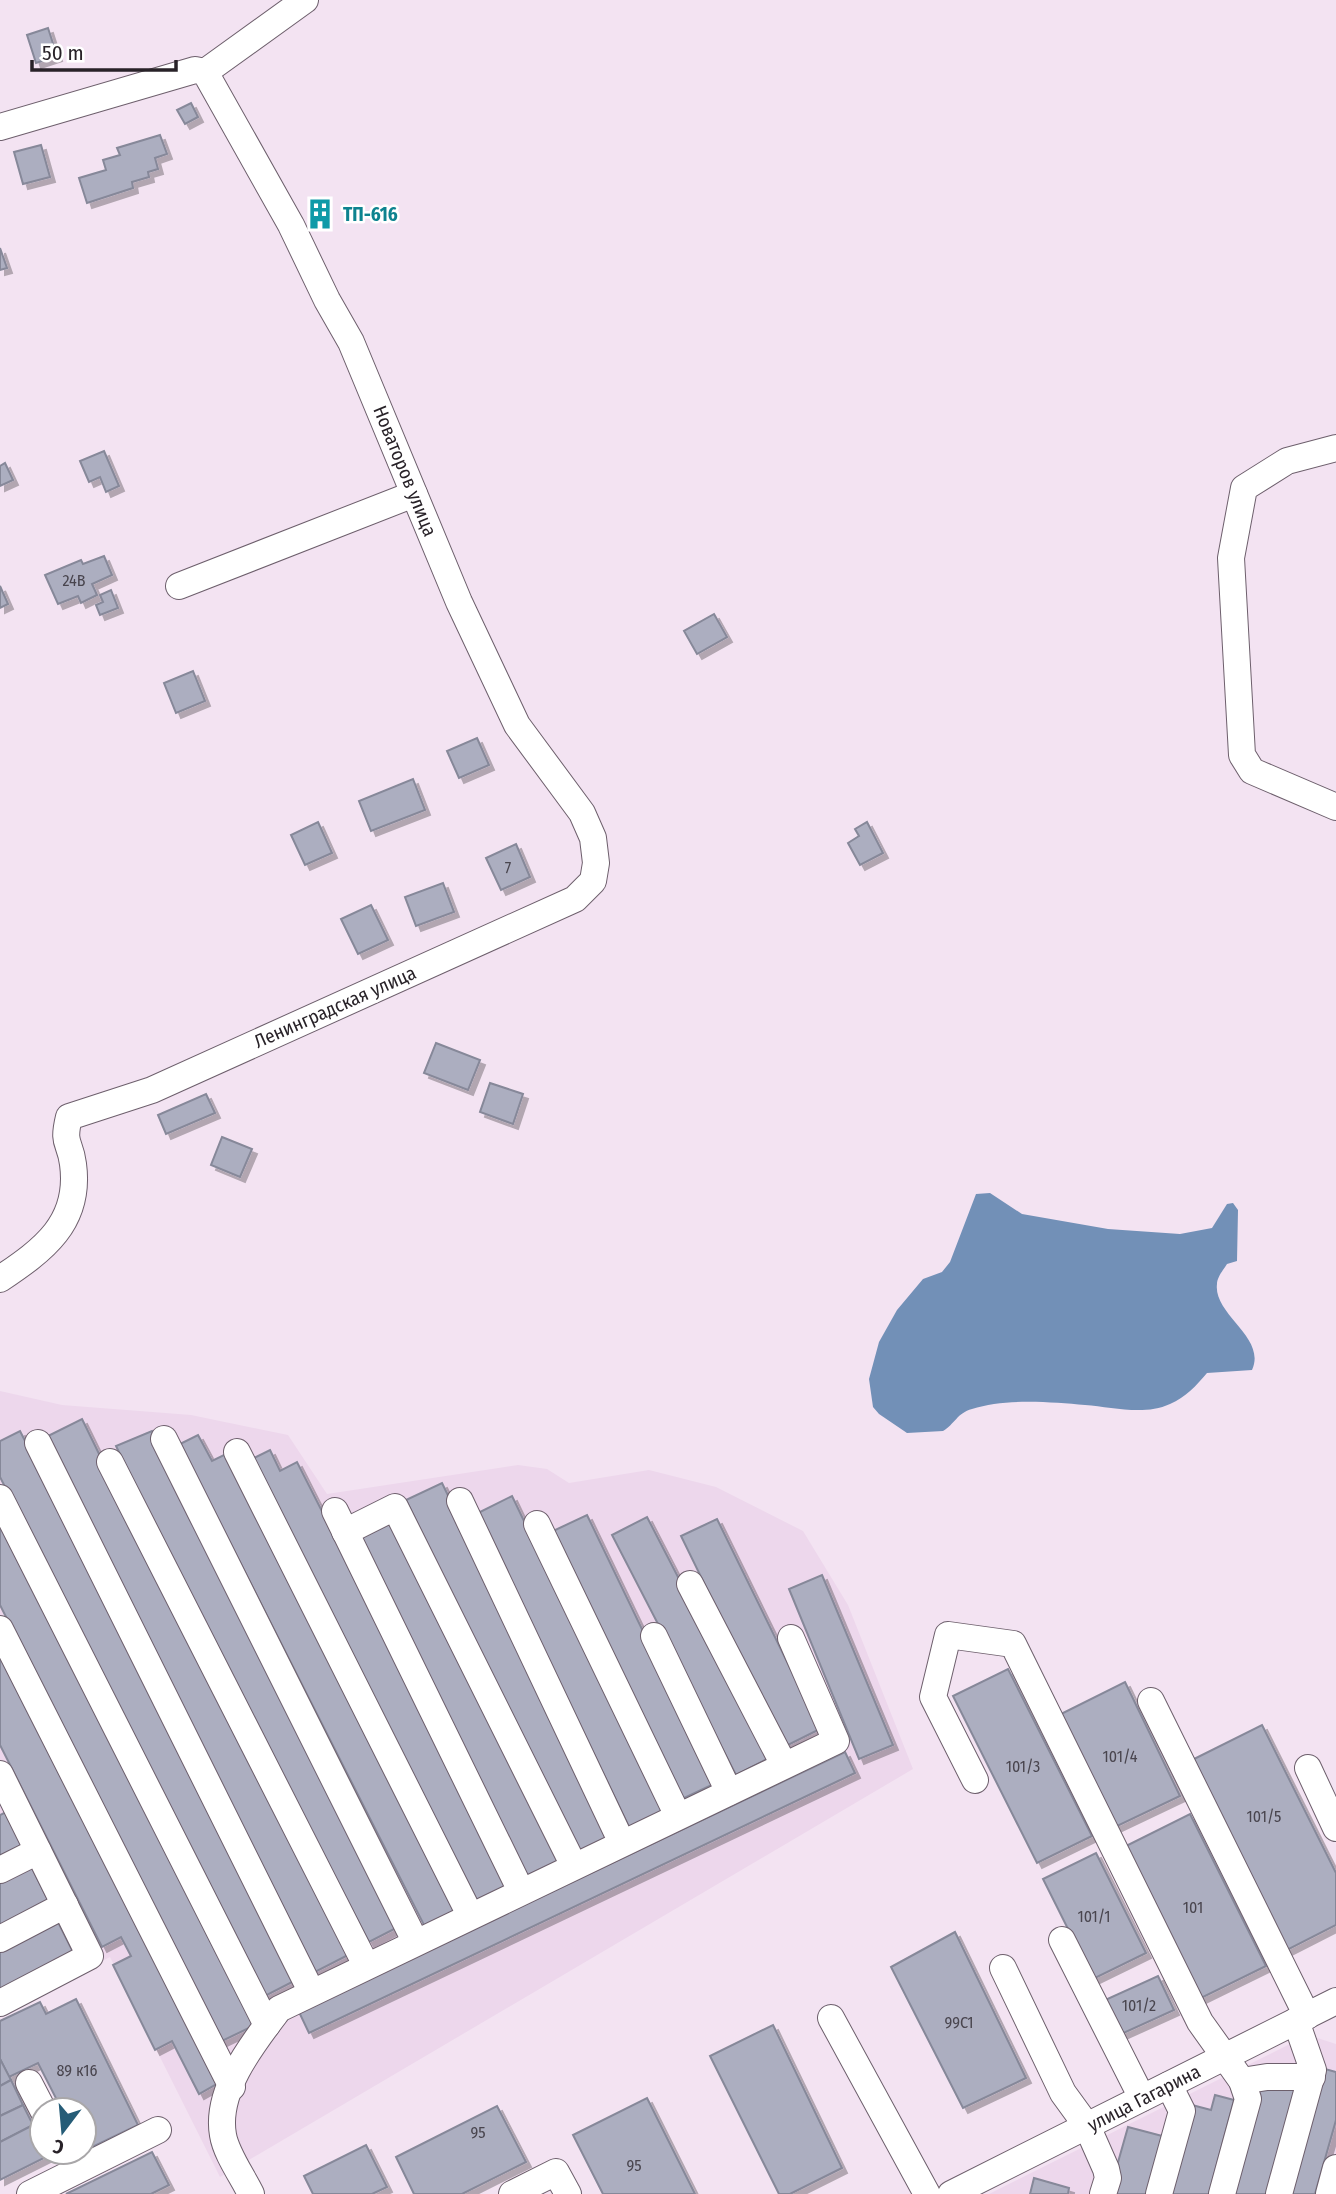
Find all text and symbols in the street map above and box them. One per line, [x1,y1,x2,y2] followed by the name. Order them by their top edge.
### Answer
[32,28,175,72] scale bar
[42,40,84,66] text: 50 m
[303,197,337,231] building icon: ТП-616
[343,203,398,226] place label: ТП-616
[368,402,442,540] street label: Новаторов улица
[62,571,86,590] house number: 24В
[505,858,512,877] house number: 7
[251,961,419,1053] street label: Ленинградская улица
[1103,1747,1138,1766] house number: 101/4
[1006,1757,1040,1776] house number: 101/3
[1247,1807,1281,1826] house number: 101/5
[1183,1898,1203,1917] house number: 101
[1077,1907,1111,1926] house number: 101/1
[1122,1996,1156,2015] house number: 101/2
[944,2013,974,2032] house number: 99С1
[1084,2060,1204,2136] street label: улица Гагарина
[57,2061,97,2080] house number: 89 к16
[28,2096,98,2166] north arrow
[470,2123,486,2142] house number: 95
[50,2134,66,2159] text: С
[626,2156,642,2175] house number: 95

